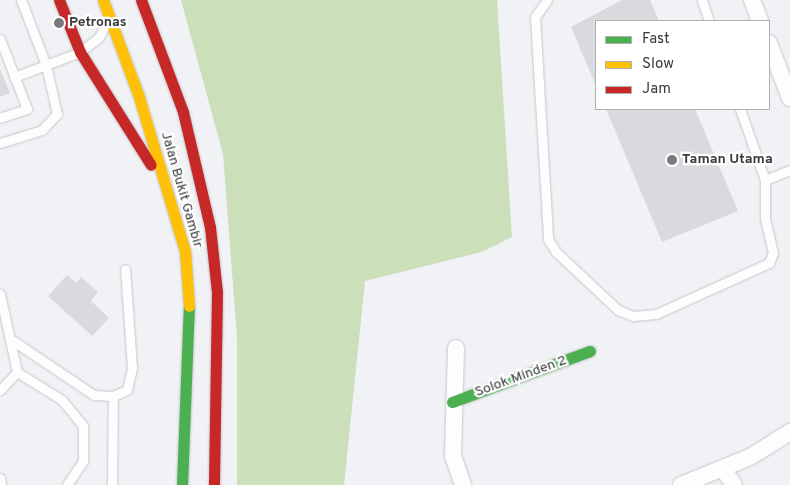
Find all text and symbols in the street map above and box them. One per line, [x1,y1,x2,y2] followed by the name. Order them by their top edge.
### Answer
[69,15,127,31] place label: Petronas
[53,17,65,29] marker: Petronas
[595,20,770,110] legend
[642,30,670,49] text: Fast
[642,55,674,74] text: Slow
[642,80,671,99] text: Jam
[156,130,206,250] street label: Jalan Bukit Gambir
[682,152,773,168] place label: Taman Utama
[666,154,678,166] marker: Taman Utama
[473,353,569,401] street label: Solok Minden 2

